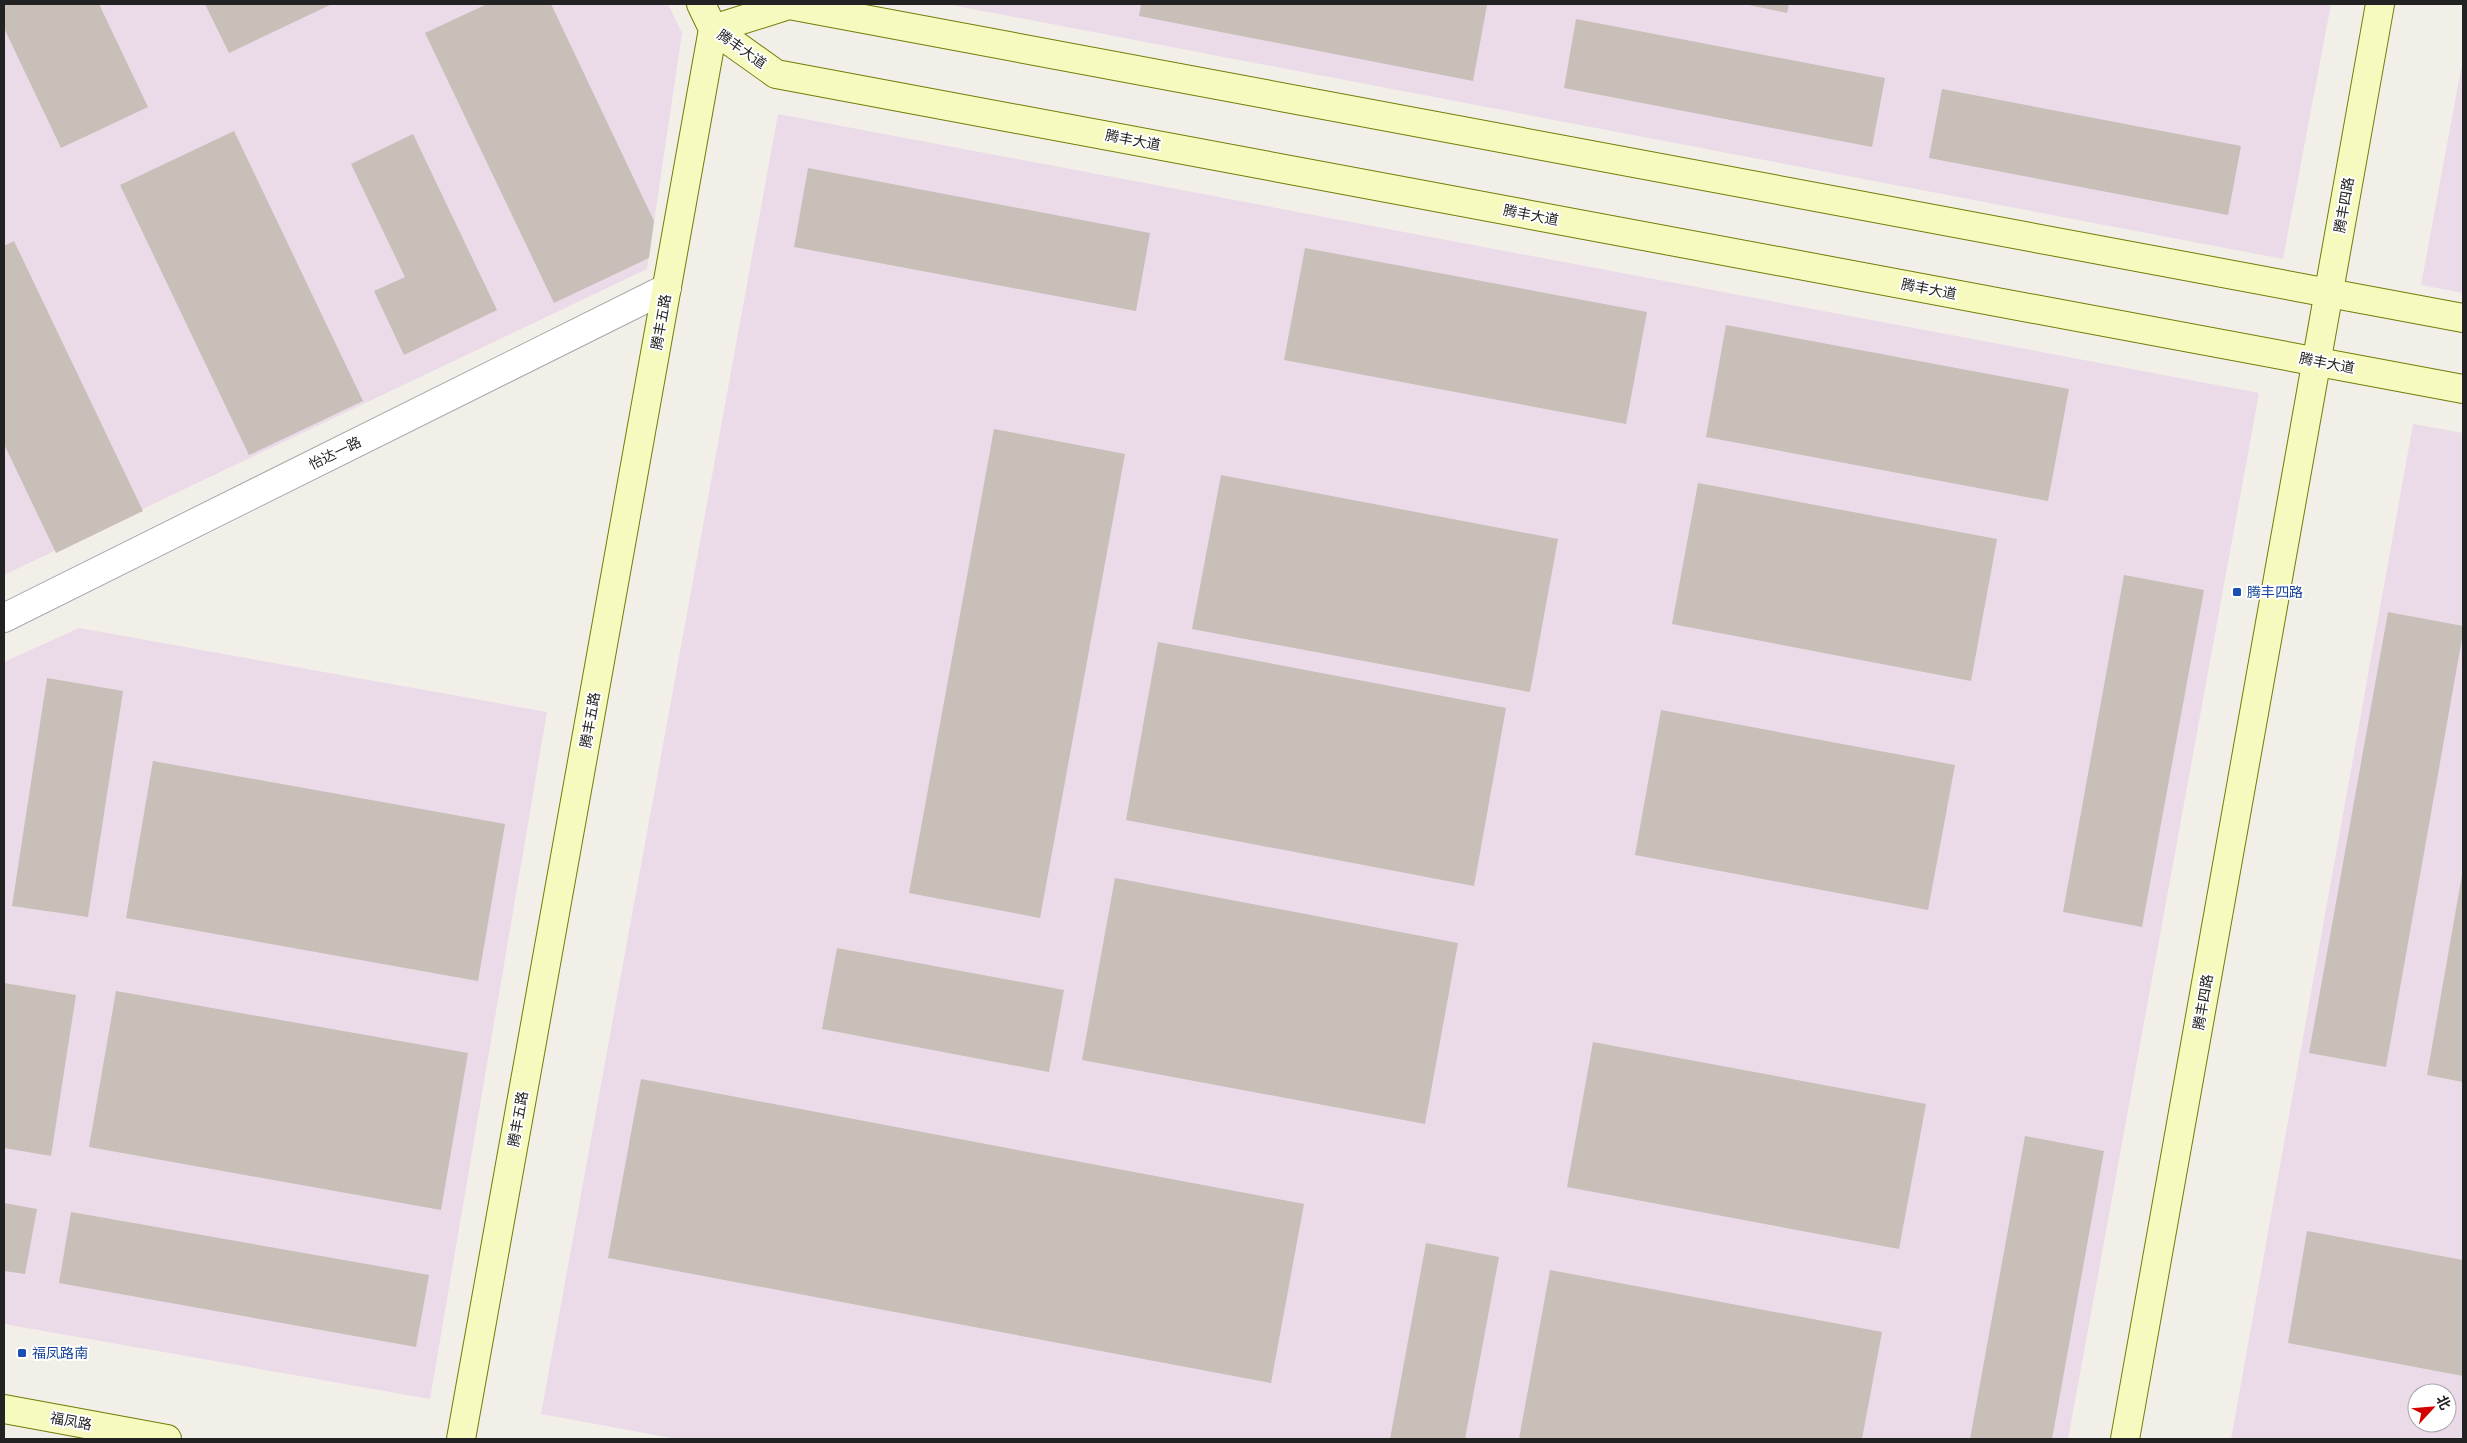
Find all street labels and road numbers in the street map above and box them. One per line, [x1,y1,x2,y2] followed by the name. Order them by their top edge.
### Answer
[714,26,770,72] street label: 腾丰大道
[1104,127,1162,154] street label: 腾丰大道
[2331,176,2358,234] street label: 腾丰四路
[1502,202,1560,229] street label: 腾丰大道
[1900,276,1958,303] street label: 腾丰大道
[648,293,675,351] street label: 腾丰五路
[2298,350,2356,377] street label: 腾丰大道
[306,434,364,473] street label: 怡达一路
[577,691,604,749] street label: 腾丰五路
[2190,973,2217,1031] street label: 腾丰四路
[505,1090,532,1148] street label: 腾丰五路
[49,1409,93,1434] street label: 福凤路

